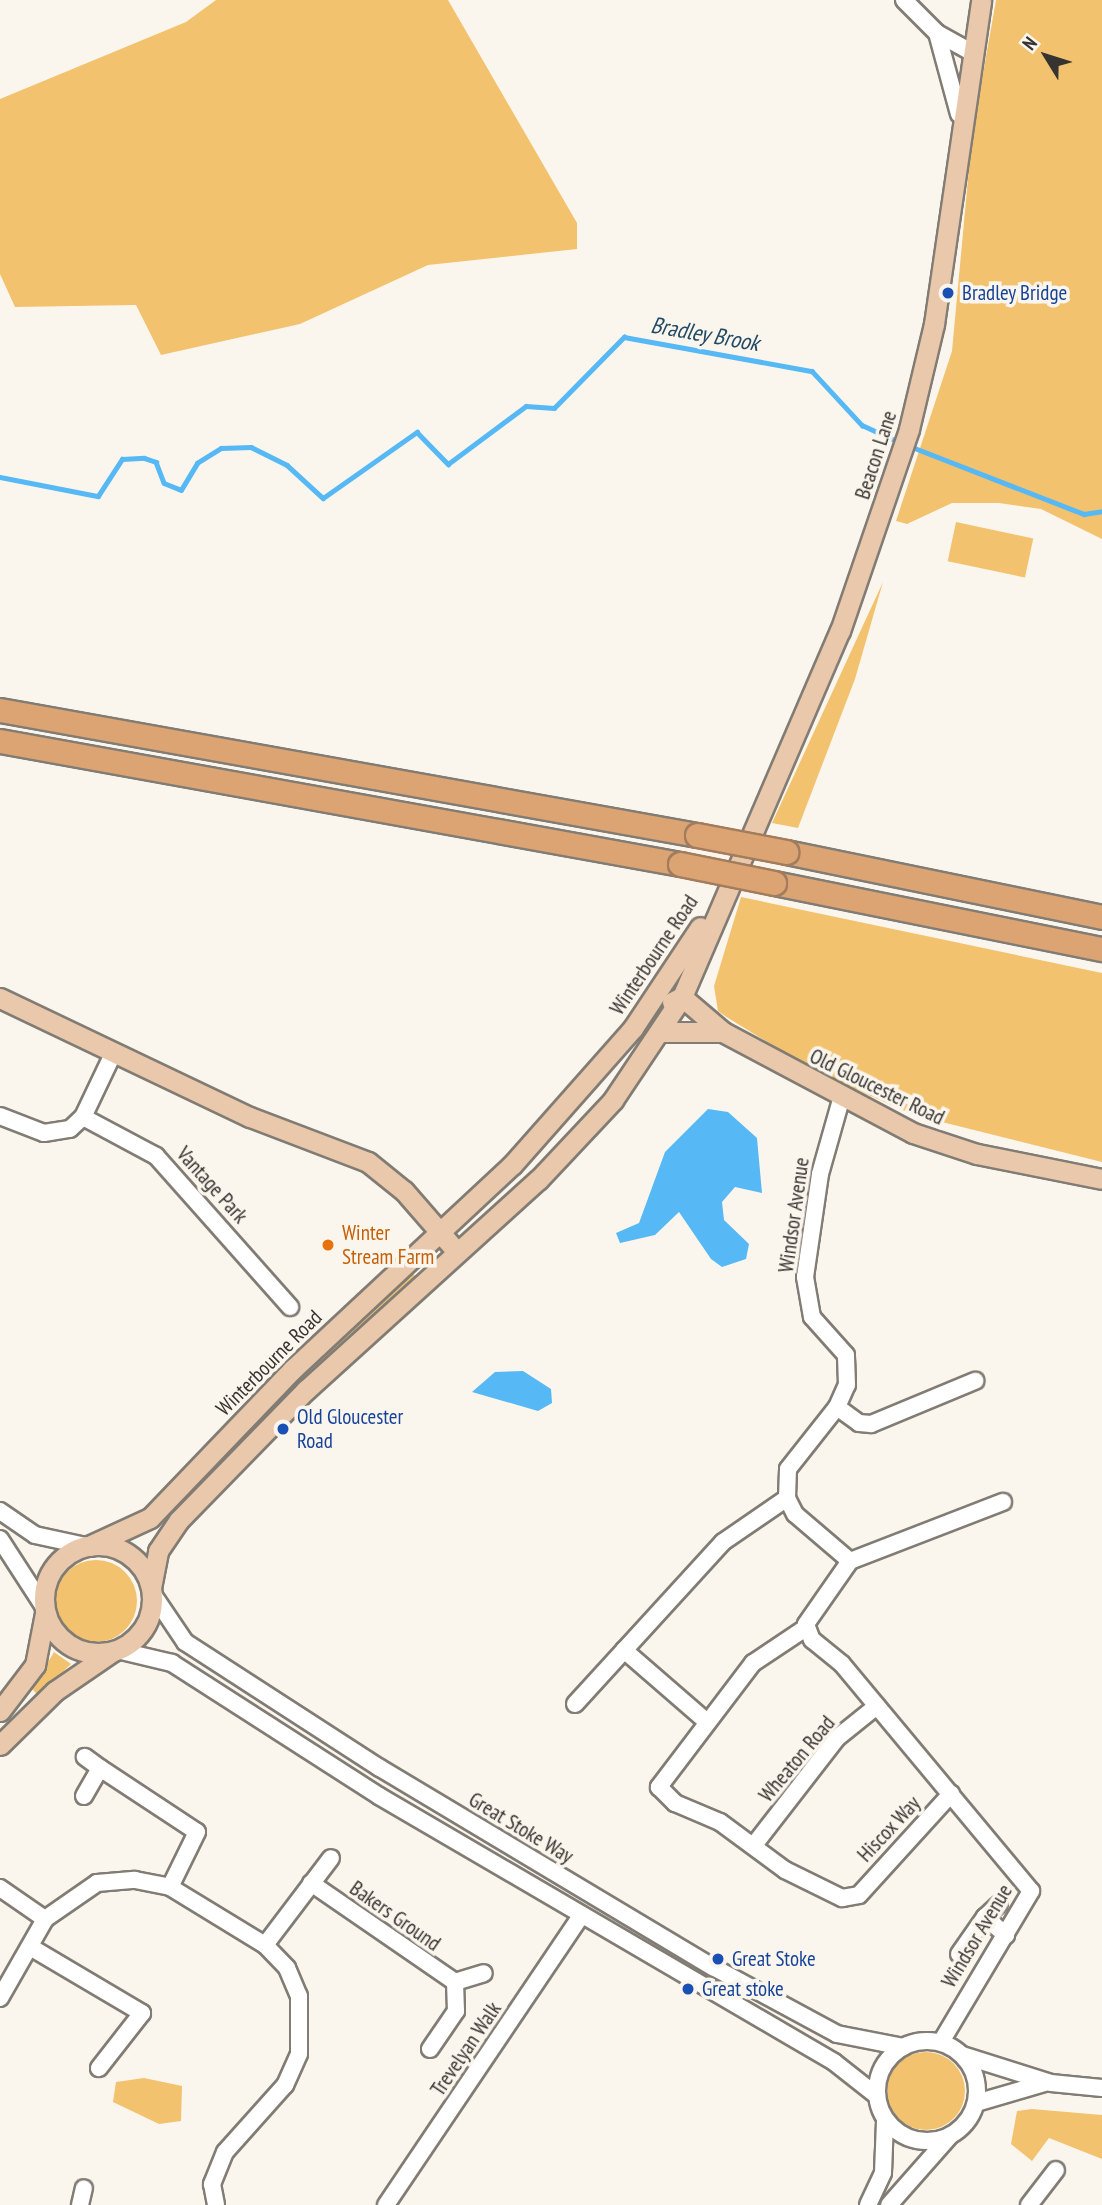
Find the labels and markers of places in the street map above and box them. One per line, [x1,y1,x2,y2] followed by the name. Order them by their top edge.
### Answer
[962,280,1068,306] place label: Bradley Bridge
[940,285,956,301] marker: Bradley Bridge
[342,1220,434,1270] place label: Winter Stream Farm
[320,1237,336,1253] marker: Winter Stream Farm
[297,1404,403,1454] place label: Old Gloucester Road
[275,1421,291,1437] marker: Old Gloucester Road
[732,1946,816,1972] place label: Great Stoke
[710,1951,726,1967] marker: Great Stoke
[702,1976,784,2002] place label: Great stoke
[680,1981,696,1997] marker: Great stoke

